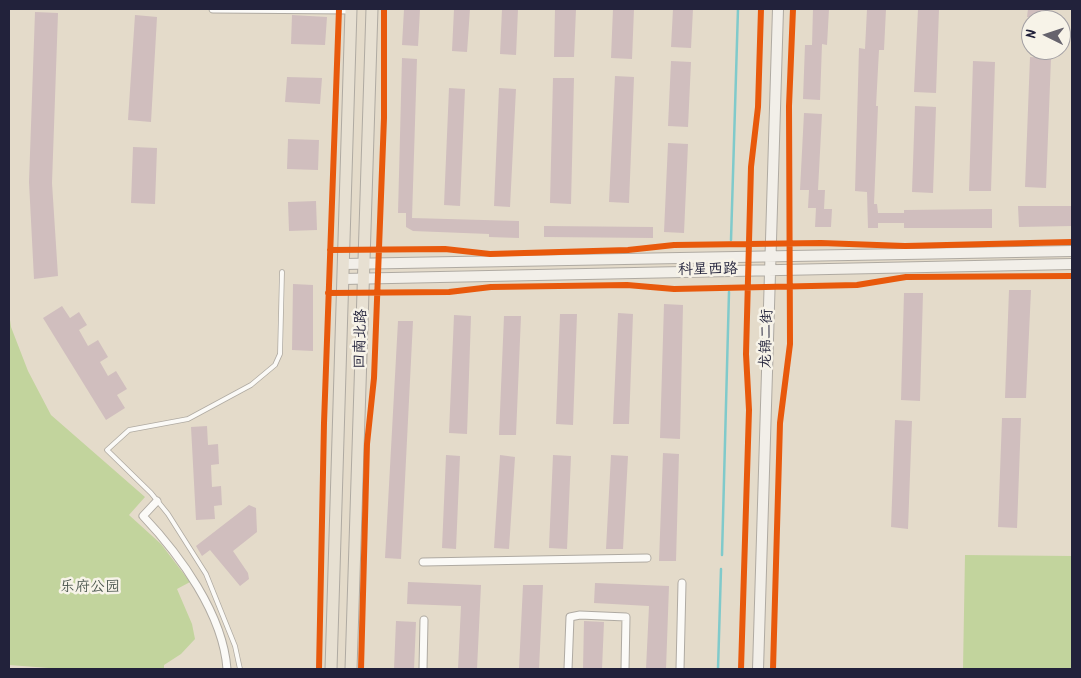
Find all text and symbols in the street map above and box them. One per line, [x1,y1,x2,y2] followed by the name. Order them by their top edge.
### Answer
[1021,10,1071,60] north arrow
[1021,29,1043,39] text: N
[678,261,738,281] street label: 科星西路
[352,309,372,369] street label: 回南北路
[758,309,778,369] street label: 龙锦二街
[60,579,120,597] park label: 乐府公园

